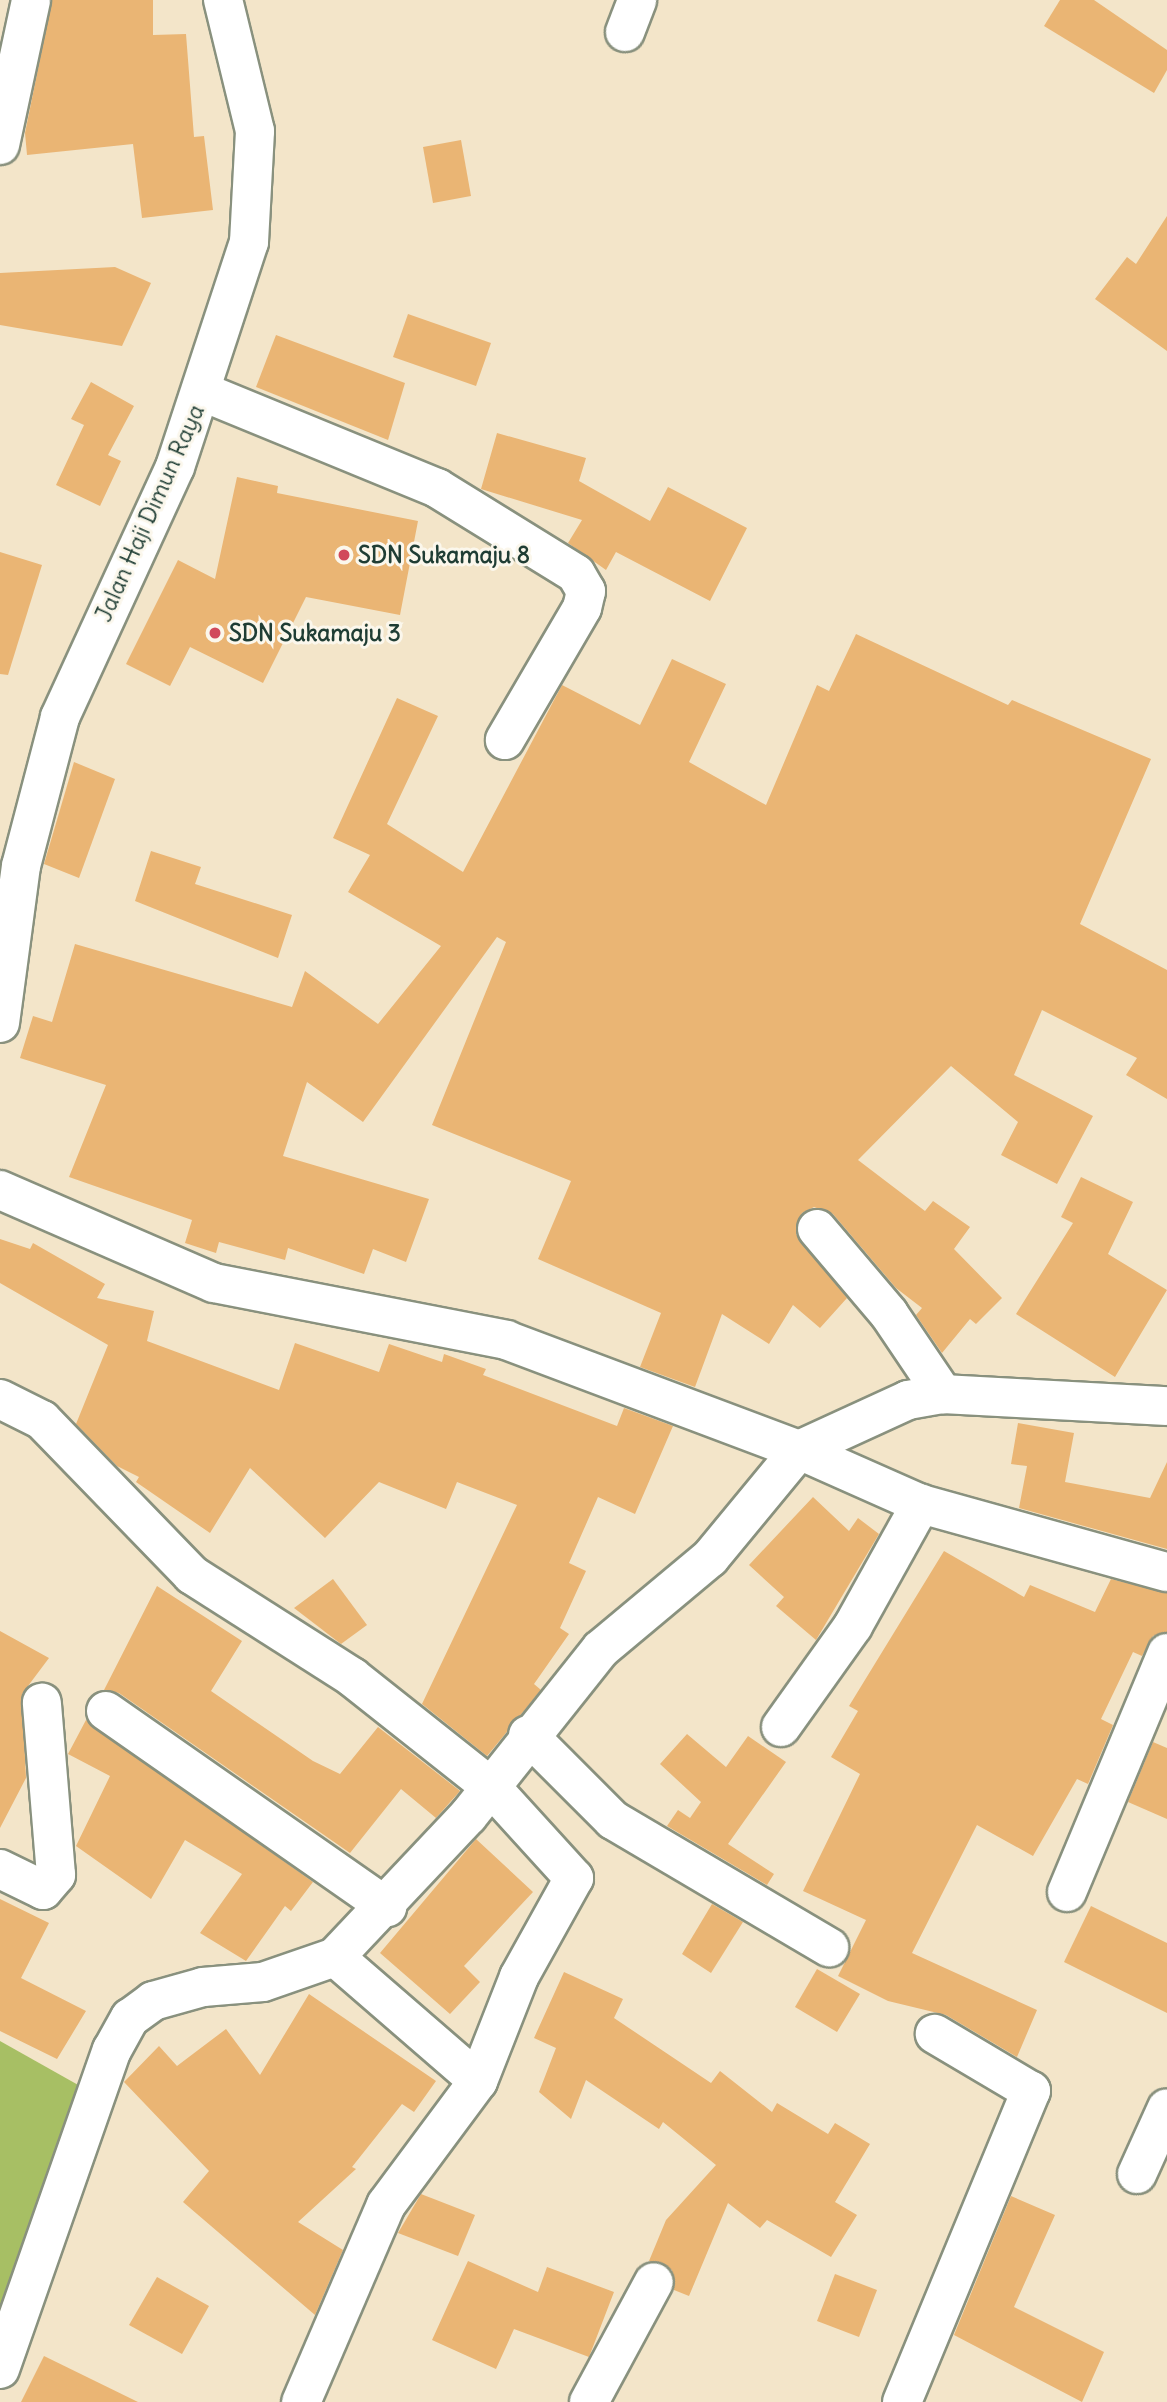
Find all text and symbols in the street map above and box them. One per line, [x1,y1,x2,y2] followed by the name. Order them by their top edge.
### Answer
[90,400,210,626] street label: Jalan Haji Dimun Raya
[358,541,530,569] place label: SDN Sukamaju 8
[336,547,352,563] marker: SDN Sukamaju 8
[229,619,401,647] place label: SDN Sukamaju 3
[207,625,223,641] marker: SDN Sukamaju 3

